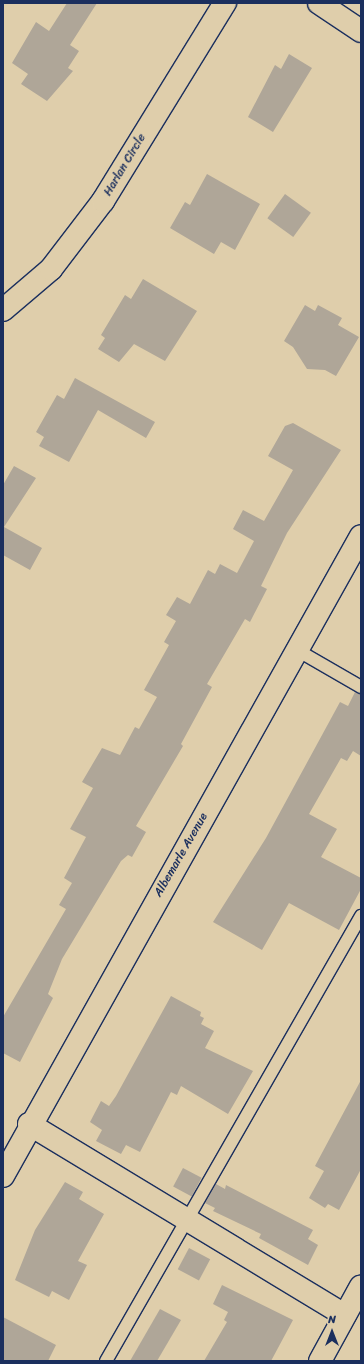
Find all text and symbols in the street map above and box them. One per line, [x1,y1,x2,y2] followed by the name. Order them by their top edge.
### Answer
[101,131,149,199] street label: Harlan Circle
[151,810,211,900] street label: Albemarle Avenue
[328,1310,336,1329] text: N
[312,1312,352,1352] north arrow

